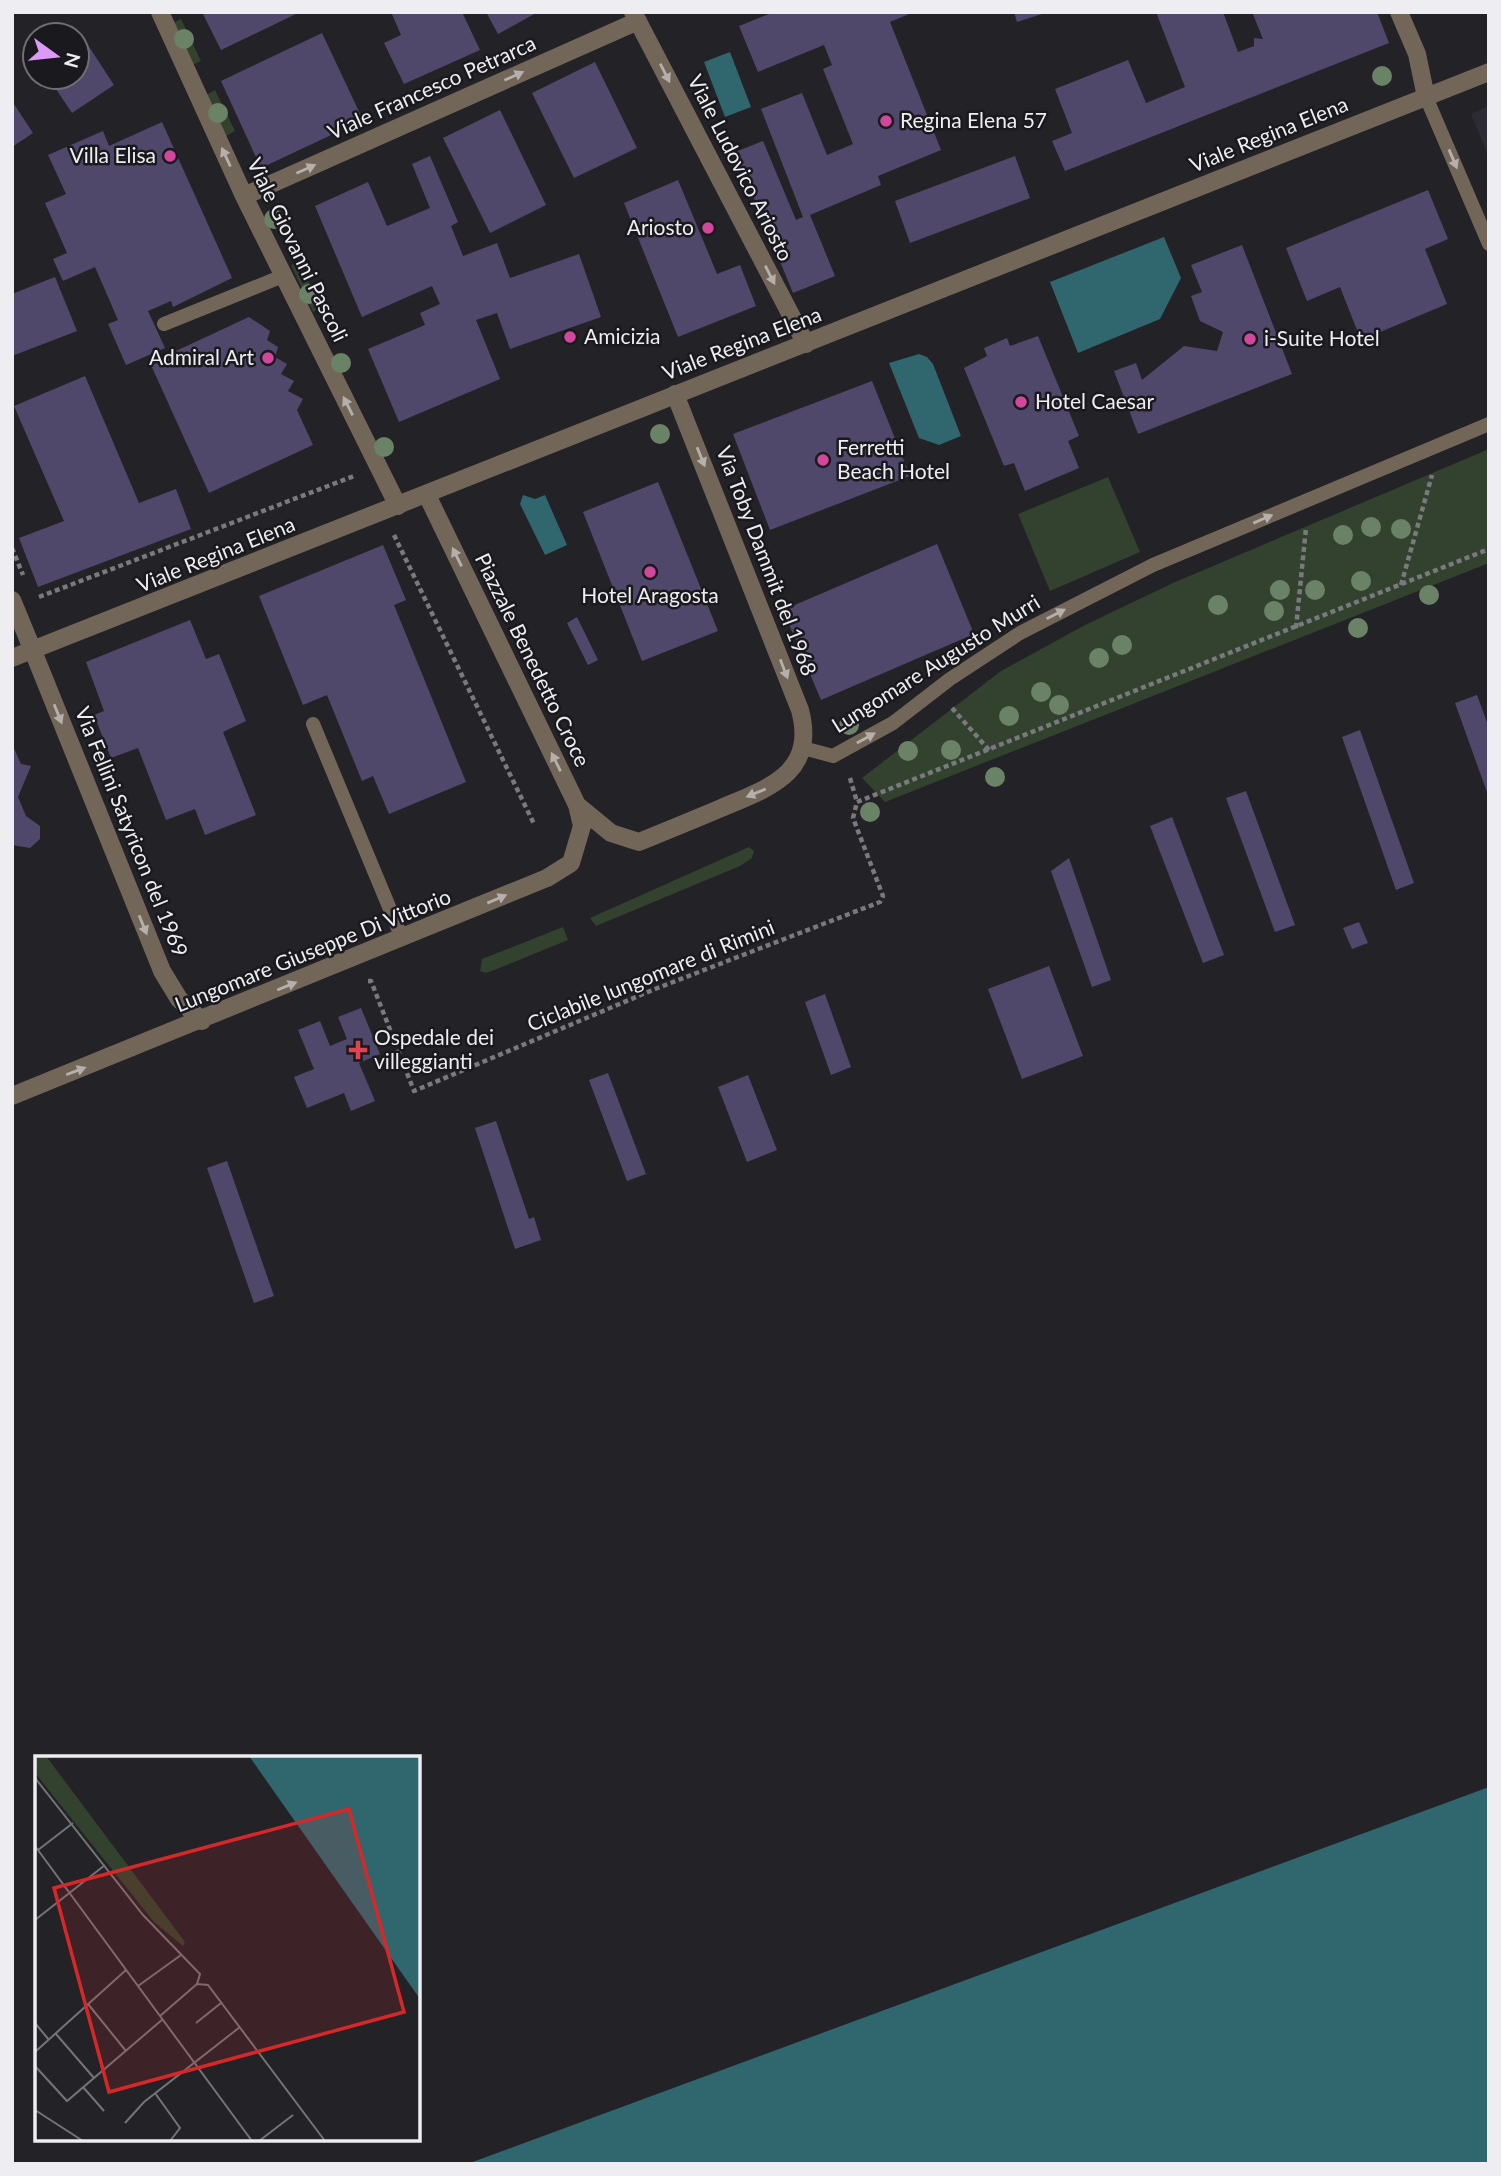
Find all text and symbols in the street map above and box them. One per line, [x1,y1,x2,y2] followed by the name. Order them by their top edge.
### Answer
[21,21,91,91] north arrow
[324,29,539,144] street label: Viale Francesco Petrarca
[60,50,86,71] text: N
[659,63,671,83] one-way arrow
[504,70,524,82] one-way arrow
[683,70,799,265] street label: Viale Ludovico Ariosto
[1186,90,1351,177] street label: Viale Regina Elena
[900,107,1047,132] place label: Regina Elena 57
[878,113,894,129] marker: Regina Elena 57
[69,142,156,167] place label: Villa Elisa
[220,147,231,168] one-way arrow
[162,148,178,164] marker: Villa Elisa
[1448,149,1459,170] one-way arrow
[243,153,354,345] street label: Viale Giovanni Pascoli
[296,163,317,174] one-way arrow
[627,214,694,239] place label: Ariosto
[700,220,716,236] marker: Ariosto
[764,265,775,285] one-way arrow
[658,301,825,384] street label: Viale Regina Elena
[584,323,661,348] place label: Amicizia
[1264,325,1380,350] place label: i-Suite Hotel
[562,329,578,345] marker: Amicizia
[1242,331,1258,347] marker: i-Suite Hotel
[149,344,254,369] place label: Admiral Art
[260,350,276,366] marker: Admiral Art
[1035,388,1154,413] place label: Hotel Caesar
[1013,394,1029,410] marker: Hotel Caesar
[342,396,353,416] one-way arrow
[837,434,950,483] place label: Ferretti Beach Hotel
[712,442,823,679] street label: Via Toby Dammit del 1968
[695,447,706,468] one-way arrow
[815,452,831,468] marker: Ferretti Beach Hotel
[133,510,298,597] street label: Viale Regina Elena
[1252,513,1273,524] one-way arrow
[451,547,463,567] one-way arrow
[471,548,596,770] street label: Piazzale Benedetto Croce
[642,564,658,580] marker: Hotel Aragosta
[581,582,719,607] place label: Hotel Aragosta
[827,588,1044,737] street label: Lungomare Augusto Murri
[1046,609,1066,620] one-way arrow
[779,658,790,679] one-way arrow
[71,703,194,960] street label: Via Fellini Satyricon del 1969
[53,704,64,725] one-way arrow
[856,732,876,744] one-way arrow
[550,752,561,772] one-way arrow
[745,788,766,799] one-way arrow
[171,883,454,1017] street label: Lungomare Giuseppe Di Vittorio
[487,894,508,905] one-way arrow
[523,913,778,1036] street label: Ciclabile lungomare di Rimini
[138,914,149,935] one-way arrow
[277,981,298,992] one-way arrow
[374,1024,494,1073] place label: Ospedale dei villeggianti
[348,1040,368,1060] marker: Ospedale dei villeggianti
[65,1065,86,1076] one-way arrow
[35,1756,420,2141] inset map

